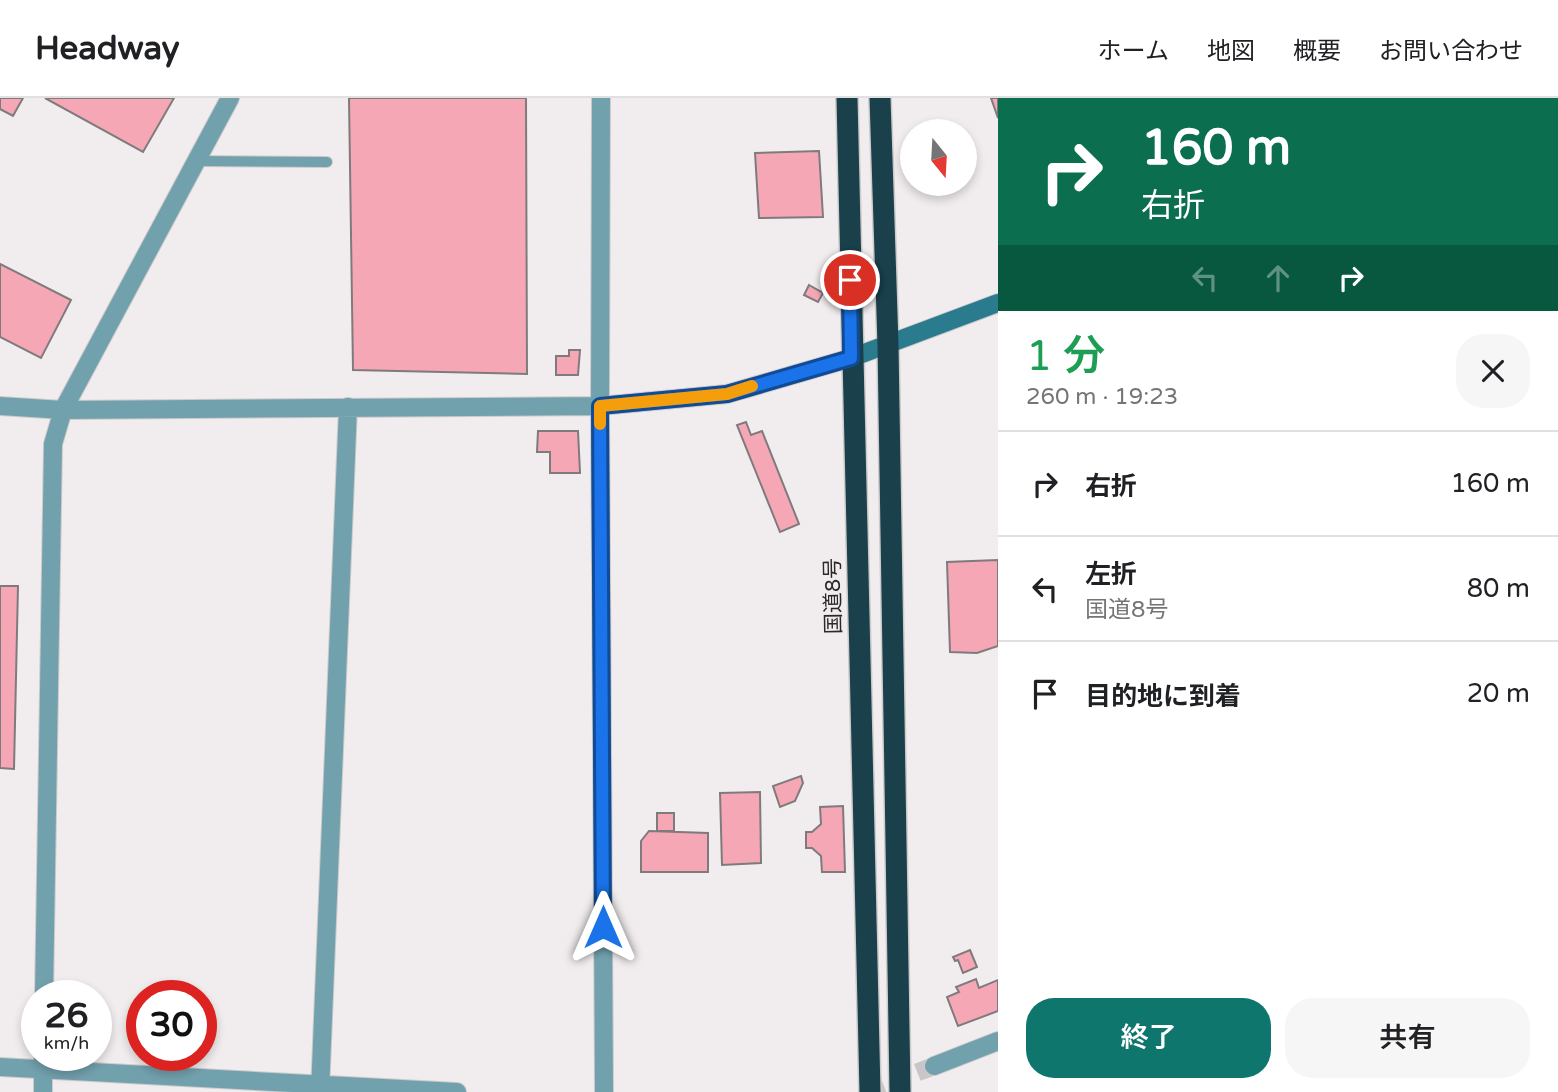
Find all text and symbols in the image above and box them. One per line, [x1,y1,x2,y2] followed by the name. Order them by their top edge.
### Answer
[35,29,179,68] text: Headway
[1098,37,1169,66] text: ホーム
[1207,37,1255,66] text: 地図
[1293,37,1341,66] text: 概要
[1379,37,1523,66] text: お問い合わせ
[900,119,976,196] north arrow
[900,119,977,196] map controls
[1141,119,1291,178] text: 160 m
[1026,126,1117,217] icon: right
[1141,187,1205,225] text: 右折
[820,250,880,310] pin
[1186,259,1224,297] icon: left
[1259,259,1297,297] icon: ahead
[1332,259,1370,297] icon: right
[831,261,869,299] icon: arrive
[1026,331,1105,382] text: 1 分
[1456,334,1530,408] button: close
[1026,383,1178,411] text: 260 m · 19:23
[1026,465,1064,503] icon: right
[1450,468,1530,499] text: 160 m
[1085,471,1137,502] text: 右折
[820,558,847,634] street label: 国道8号
[1085,559,1137,590] text: 左折
[1026,570,1064,608] icon: left
[1467,573,1530,604] text: 80 m
[1085,596,1168,624] text: 国道8号
[1026,675,1064,713] icon: arrive
[1467,678,1530,709] text: 20 m
[1085,681,1241,712] text: 目的地に到着
[566,890,640,964] position arrow
[126,980,217,1071] speed limit sign: 30
[45,995,88,1037] text: 26
[1026,998,1271,1078] button: 終了
[1285,998,1530,1078] button: 共有
[44,1032,89,1054] text: km/h

